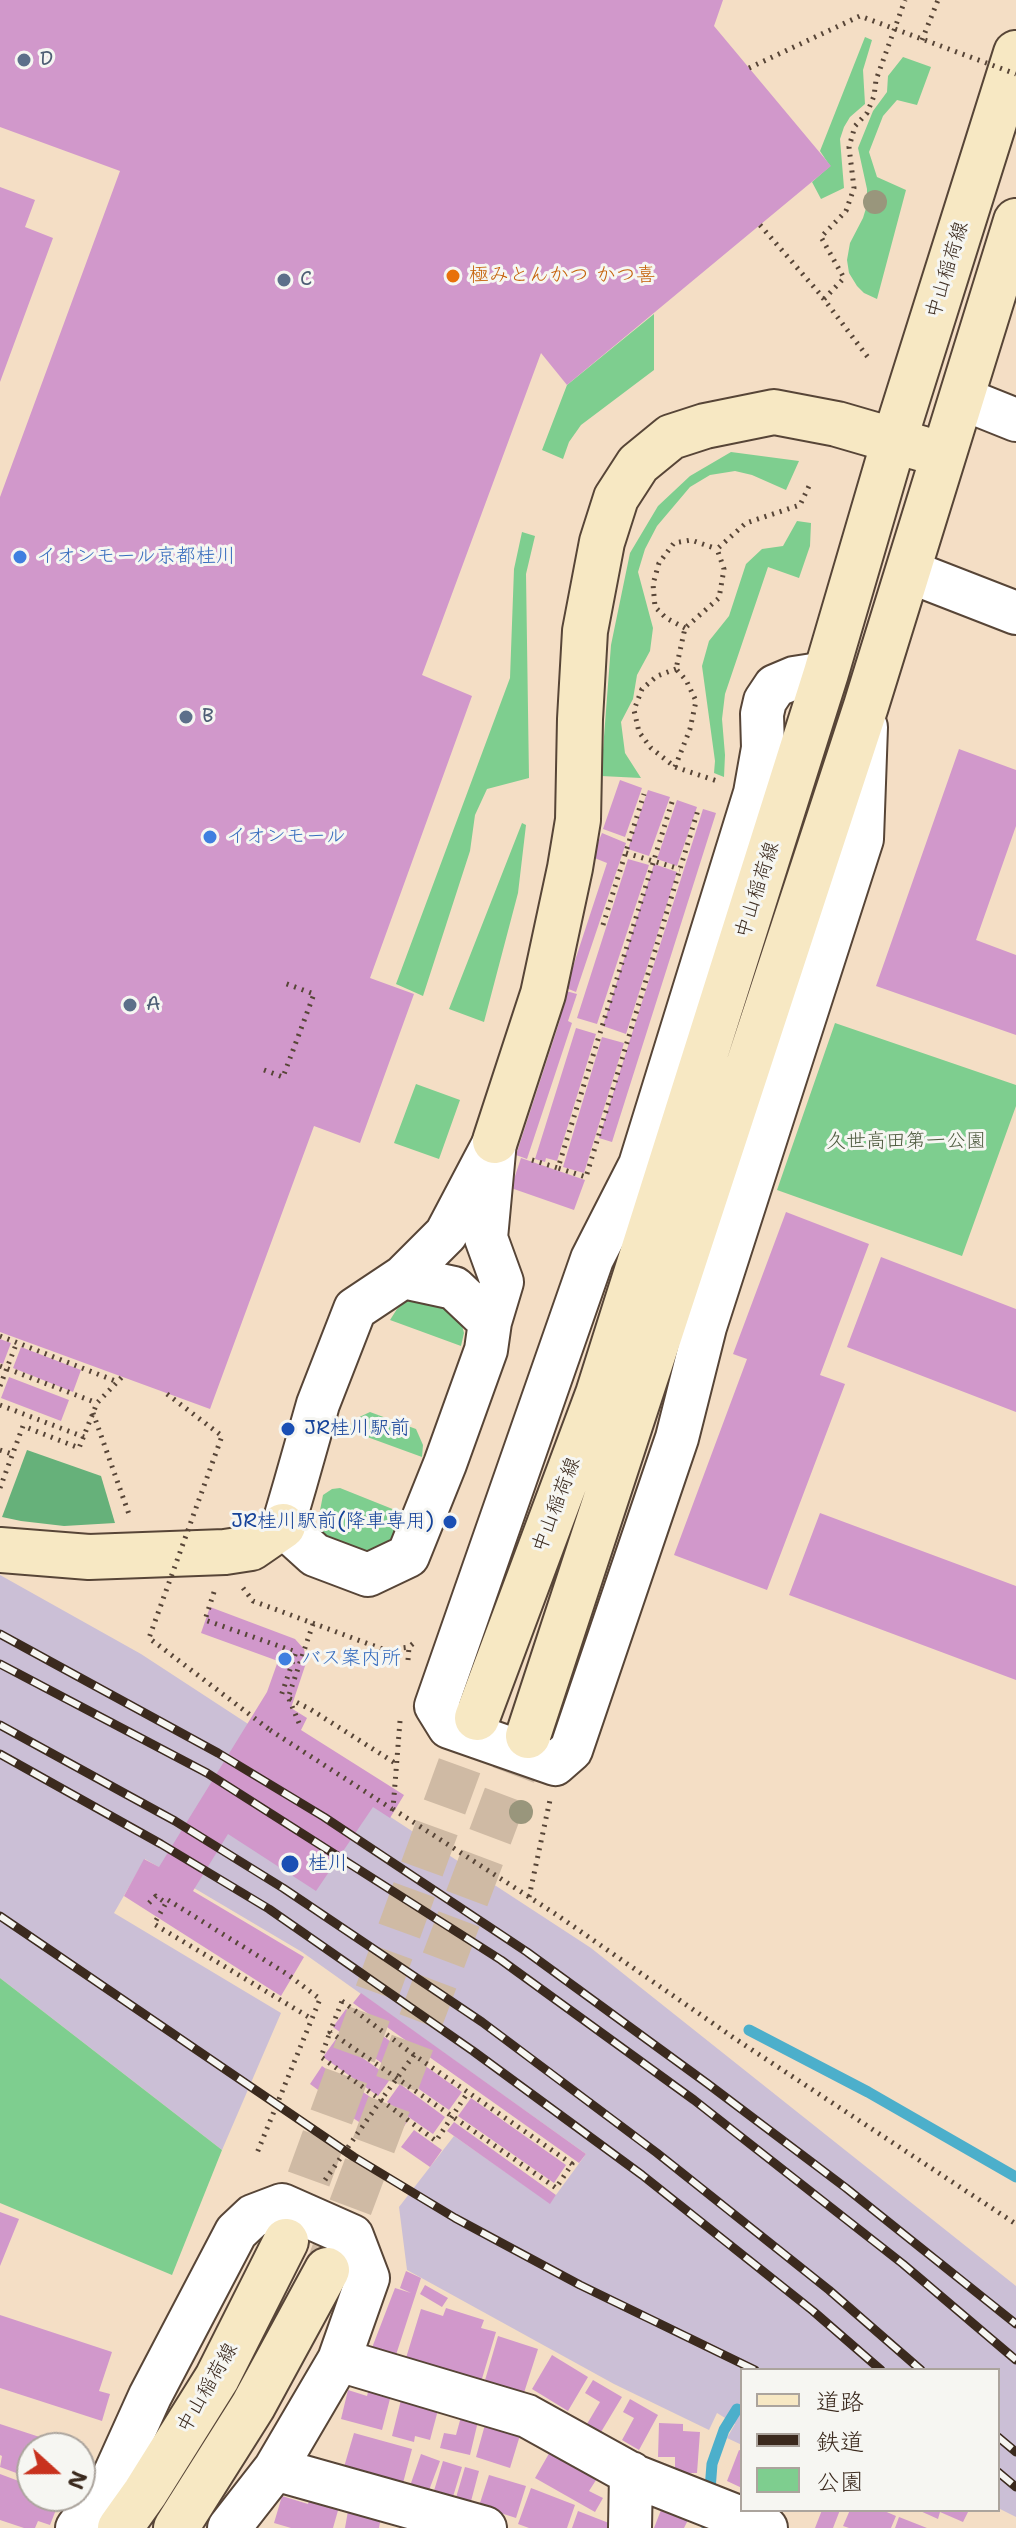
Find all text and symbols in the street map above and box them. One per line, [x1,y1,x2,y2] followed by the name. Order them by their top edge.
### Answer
[40,48,53,72] place label: D
[15,51,33,69] marker: D
[922,219,974,321] street label: 中山稲荷線
[469,264,656,288] place label: 極みとんかつ かつ喜
[444,267,462,285] marker: 極みとんかつ かつ喜
[300,268,312,292] place label: C
[275,271,293,289] marker: C
[36,545,236,569] place label: イオンモール京都桂川
[11,548,29,566] marker: イオンモール京都桂川
[202,705,214,729] place label: B
[177,708,195,726] marker: B
[226,825,346,849] place label: イオンモール
[201,828,219,846] marker: イオンモール
[731,839,785,941] street label: 中山稲荷線
[146,993,161,1017] place label: A
[121,996,139,1014] marker: A
[826,1130,986,1154] park label: 久世高田第一公園
[304,1417,410,1441] place label: JR桂川駅前
[279,1420,297,1438] marker: JR桂川駅前
[528,1454,586,1556] street label: 中山稲荷線
[231,1510,434,1534] place label: JR桂川駅前(降車専用)
[441,1513,459,1531] marker: JR桂川駅前(降車専用)
[301,1647,401,1671] place label: バス案内所
[276,1650,294,1668] marker: バス案内所
[308,1852,348,1876] place label: 桂川
[279,1853,301,1875] marker: 桂川
[173,2339,243,2437] street label: 中山稲荷線
[740,2368,1000,2512] legend
[816,2386,864,2418] text: 道路
[816,2426,864,2458] text: 鉄道
[16,2432,96,2512] north arrow
[816,2466,864,2498] text: 公園
[60,2467,94,2493] text: N

